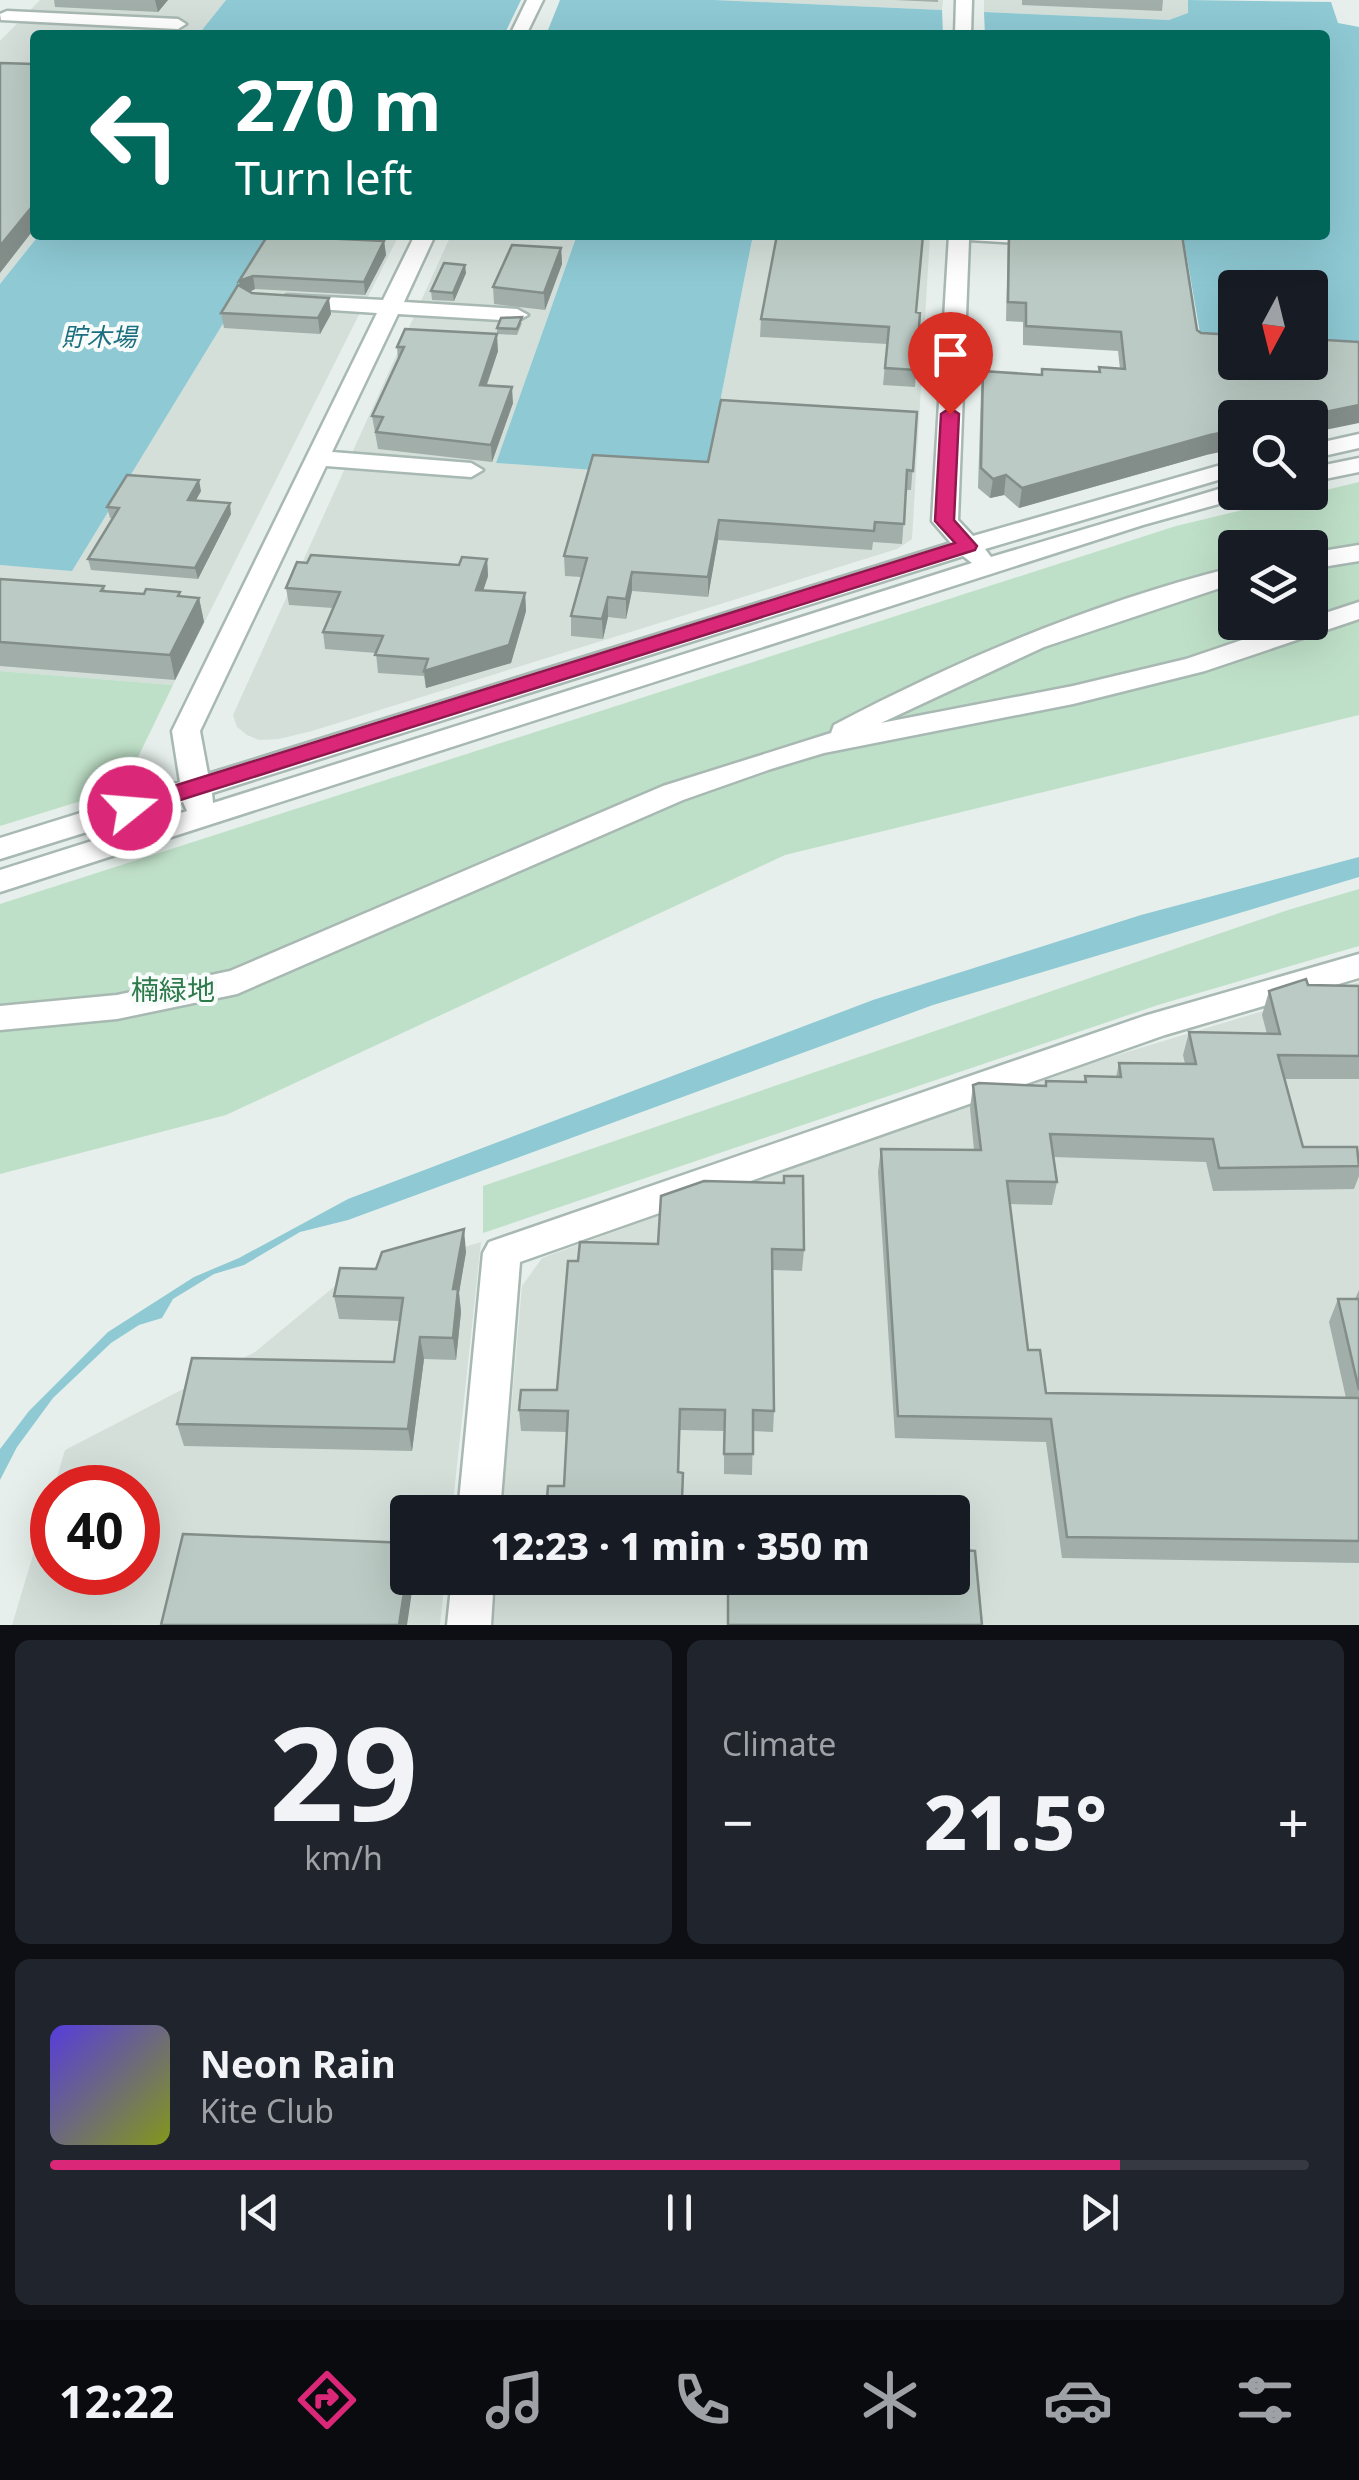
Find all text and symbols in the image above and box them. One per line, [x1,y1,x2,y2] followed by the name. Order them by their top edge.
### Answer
[235,56,442,152] text: 270 m
[70,70,200,200] icon: left
[235,147,412,208] text: Turn left
[1218,270,1328,380] north arrow
[1218,270,1328,640] map controls
[908,312,993,415] pin
[61,319,139,353] water label: 貯木場
[923,327,978,382] icon: arrive
[1218,400,1328,510] button: search
[1218,530,1328,640] button: layers
[78,756,182,860] position arrow
[131,970,215,1008] park label: 楠緑地
[30,1465,160,1595] speed limit sign: 40
[490,1519,870,1571] text: 12:23 · 1 min · 350 m
[269,1682,418,1859] text: 29
[722,1722,836,1765] text: Climate
[924,1770,1107,1872] text: 21.5°
[722,1784,753,1859] text: −
[1278,1784,1309,1859] text: +
[304,1836,383,1879] text: km/h
[200,2037,396,2089] text: Neon Rain
[200,2089,334,2132] text: Kite Club
[232,2185,287,2240] icon: previous
[652,2185,707,2240] icon: pause
[1072,2185,1127,2240] icon: next
[292,2365,362,2435] icon: directions
[480,2365,550,2435] icon: music
[667,2365,737,2435] icon: phone
[855,2365,925,2435] icon: climate
[1043,2365,1113,2435] icon: car
[1230,2365,1300,2435] icon: filters
[59,2370,174,2431] text: 12:22

